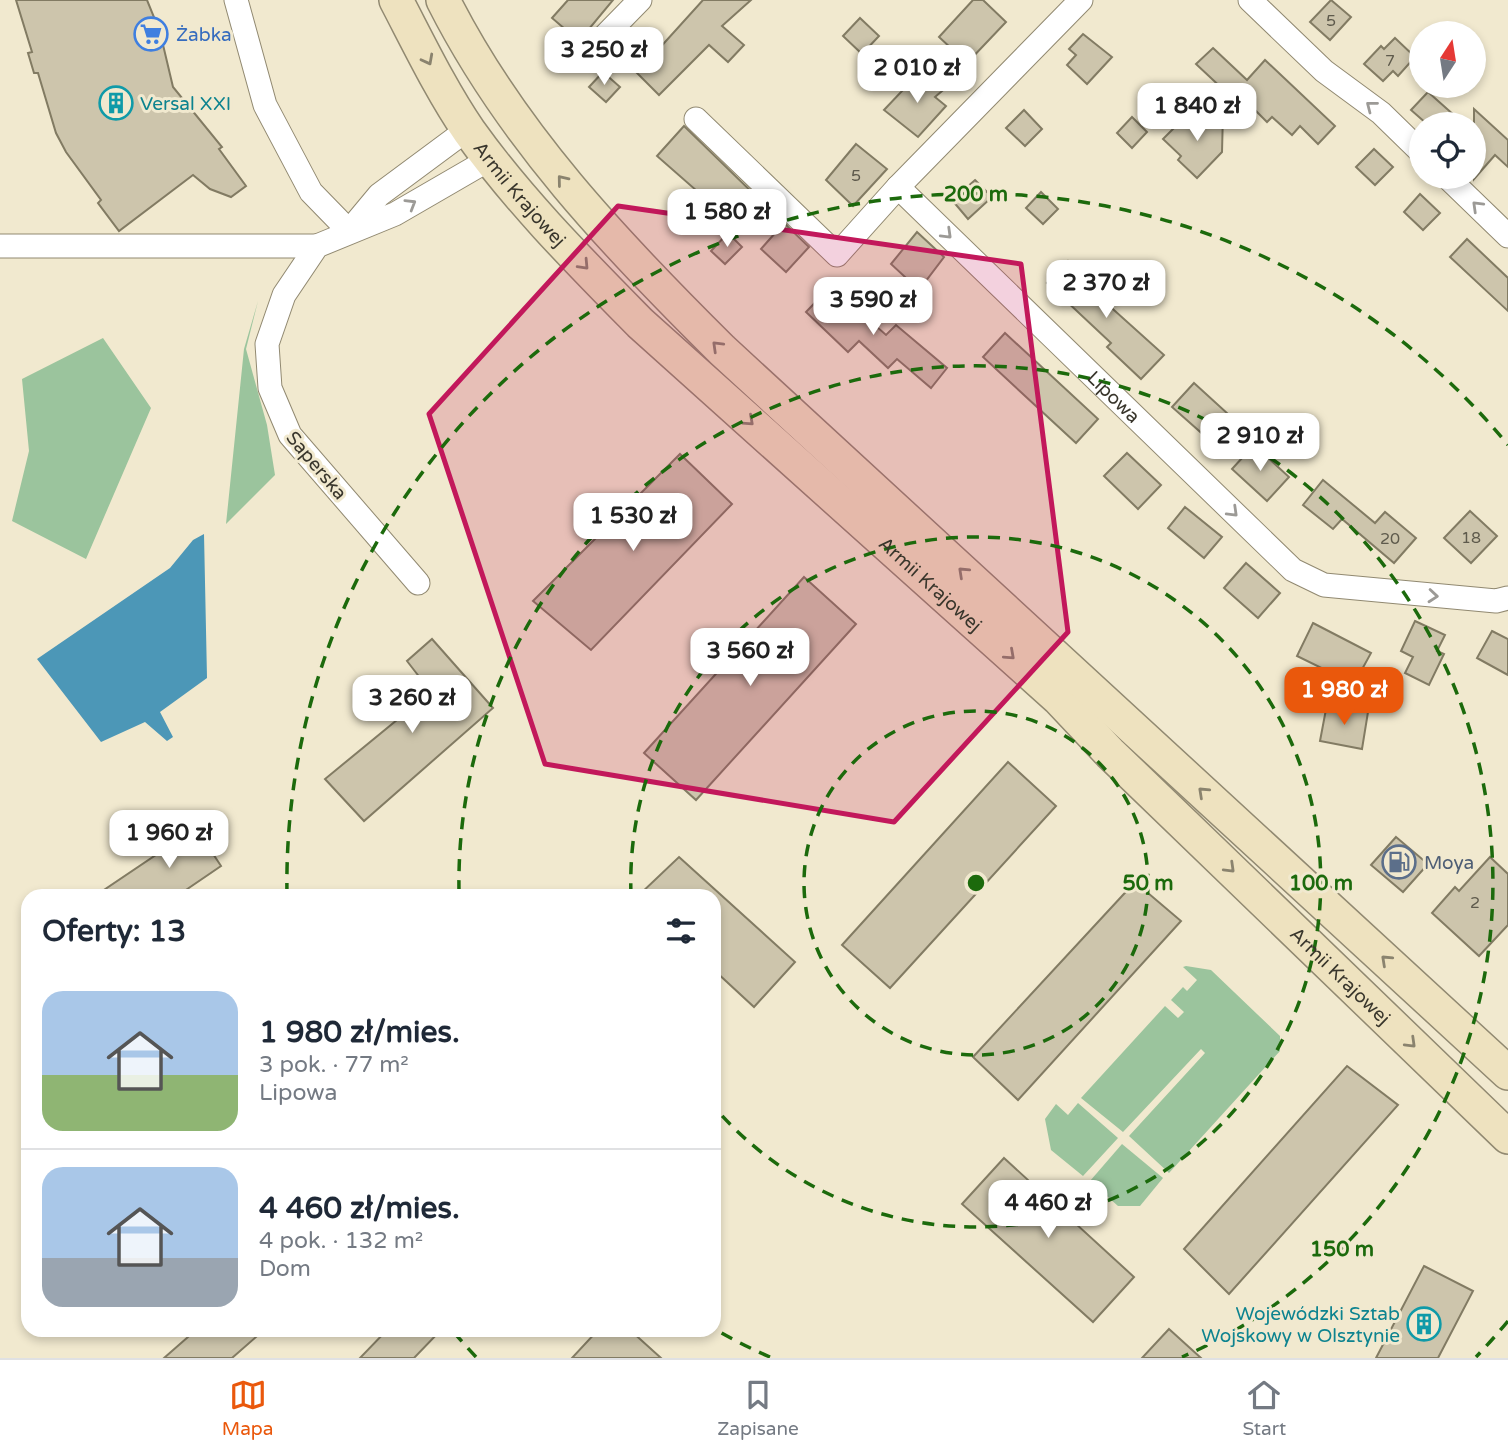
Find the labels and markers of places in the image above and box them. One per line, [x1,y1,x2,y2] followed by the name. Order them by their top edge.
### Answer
[132,15,170,53] supermarket icon: Żabka
[176,24,232,46] place label: Żabka
[532,28,676,87] pin: 3 250 zł
[845,46,989,105] pin: 2 010 zł
[1125,83,1269,143] pin: 1 840 zł
[97,84,135,122] building icon: Versal XXI
[140,93,231,115] place label: Versal XXI
[655,190,799,249] pin: 1 580 zł
[1034,260,1178,320] pin: 2 370 zł
[801,278,945,337] pin: 3 590 zł
[1188,414,1332,473] pin: 2 910 zł
[561,494,705,553] pin: 1 530 zł
[678,628,822,688] pin: 3 560 zł
[1272,668,1416,727] pin: 1 980 zł
[340,676,484,735] pin: 3 260 zł
[97,810,241,870] pin: 1 960 zł
[1380,843,1418,881] fuel station icon: Moya
[1424,852,1474,874] place label: Moya
[964,871,988,895] centre of rings
[976,1180,1120,1240] pin: 4 460 zł
[1201,1303,1400,1347] place label: Wojewódzki Sztab Wojskowy w Olsztynie
[1405,1305,1443,1343] building icon: Wojewódzki Sztab Wojskowy w Olsztynie

